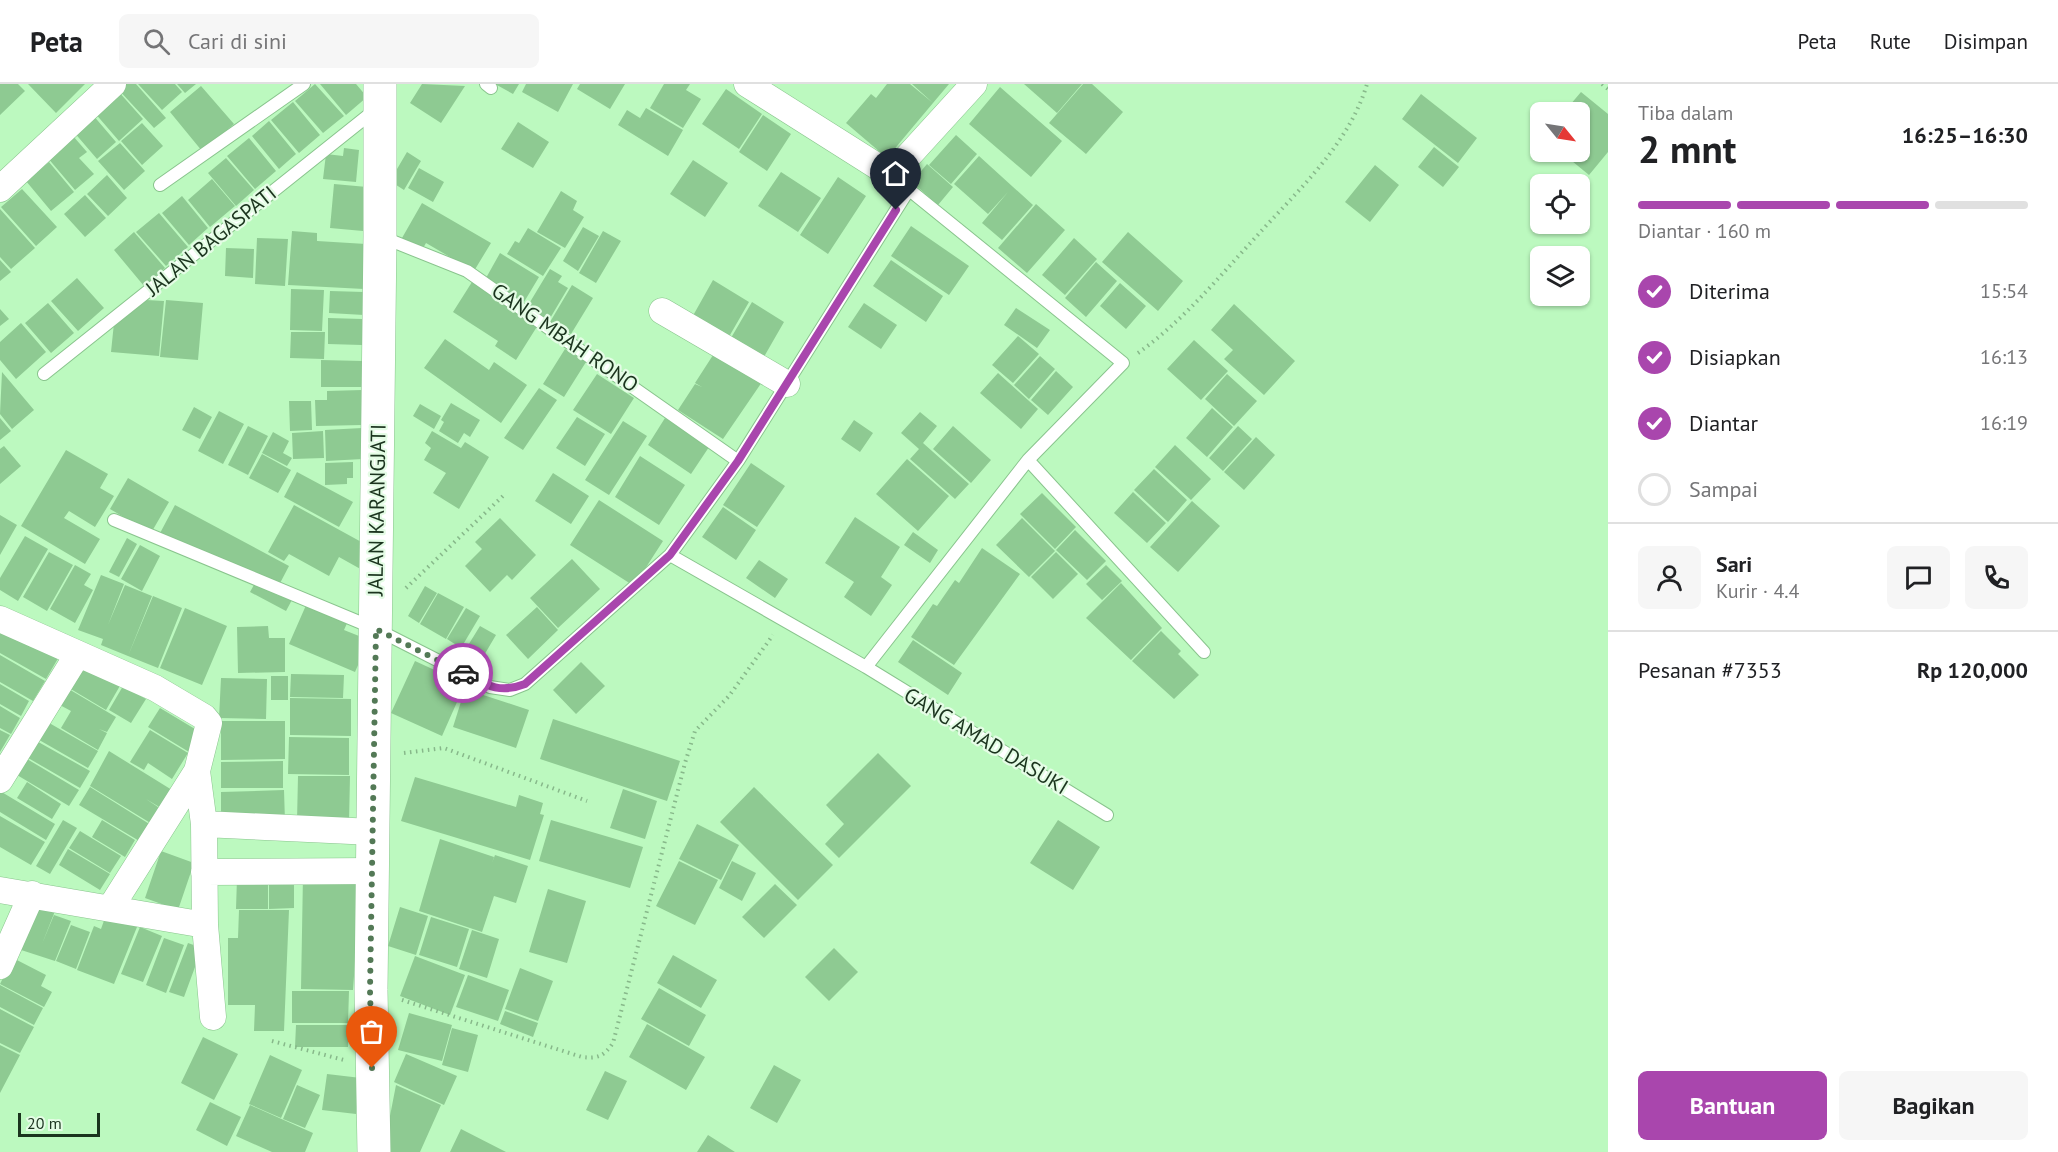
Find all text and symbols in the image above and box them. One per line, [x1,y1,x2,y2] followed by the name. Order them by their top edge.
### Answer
[119,14,539,68] search box
[30,23,83,60] text: Peta
[140,25,173,58] icon: search
[188,27,287,55] text: Cari di sini
[1797,28,1837,55] text: Peta
[1870,28,1911,55] text: Rute
[1944,28,2028,55] text: Disimpan
[1638,100,1733,126] text: Tiba dalam
[1530,102,1590,162] north arrow
[1530,102,1590,306] map controls
[1902,121,2028,149] text: 16:25–16:30
[1638,123,1736,174] text: 2 mnt
[870,148,921,210] pin
[879,157,912,190] icon: home
[1530,174,1590,234] button: locate
[139,180,282,302] street label: JALAN BAGASPATI
[1638,218,1771,244] text: Diantar · 160 m
[1530,246,1590,306] button: layers
[1638,275,1671,308] icon: check
[487,277,644,398] street label: GANG MBAH RONO
[1689,277,1770,305] text: Diterima
[1980,278,2028,304] text: 15:54
[1638,341,1671,374] icon: check
[1689,343,1781,371] text: Disiapkan
[1980,344,2028,370] text: 16:13
[1638,407,1671,440] icon: check
[1689,409,1758,437] text: Diantar
[1980,410,2028,436] text: 16:19
[361,424,391,597] street label: JALAN KARANGJATI
[1689,475,1758,503] text: Sampai
[1638,546,1701,609] button: person
[1887,546,1950,609] button: chat
[1965,546,2028,609] button: phone
[1716,550,1752,578] text: Sari
[1716,578,1799,604] text: Kurir · 4.4
[433,643,493,703] courier
[1638,656,1782,684] text: Pesanan #7353
[1917,656,2028,684] text: Rp 120,000
[447,657,480,690] icon: car
[899,681,1073,800] street label: GANG AMAD DASUKI
[346,1006,397,1068] pin
[355,1015,388,1048] icon: bag
[1638,1071,1827,1140] button: Bantuan
[1839,1071,2028,1140] button: Bagikan
[18,1110,100,1138] scale bar
[27,1113,62,1133] text: 20 m

